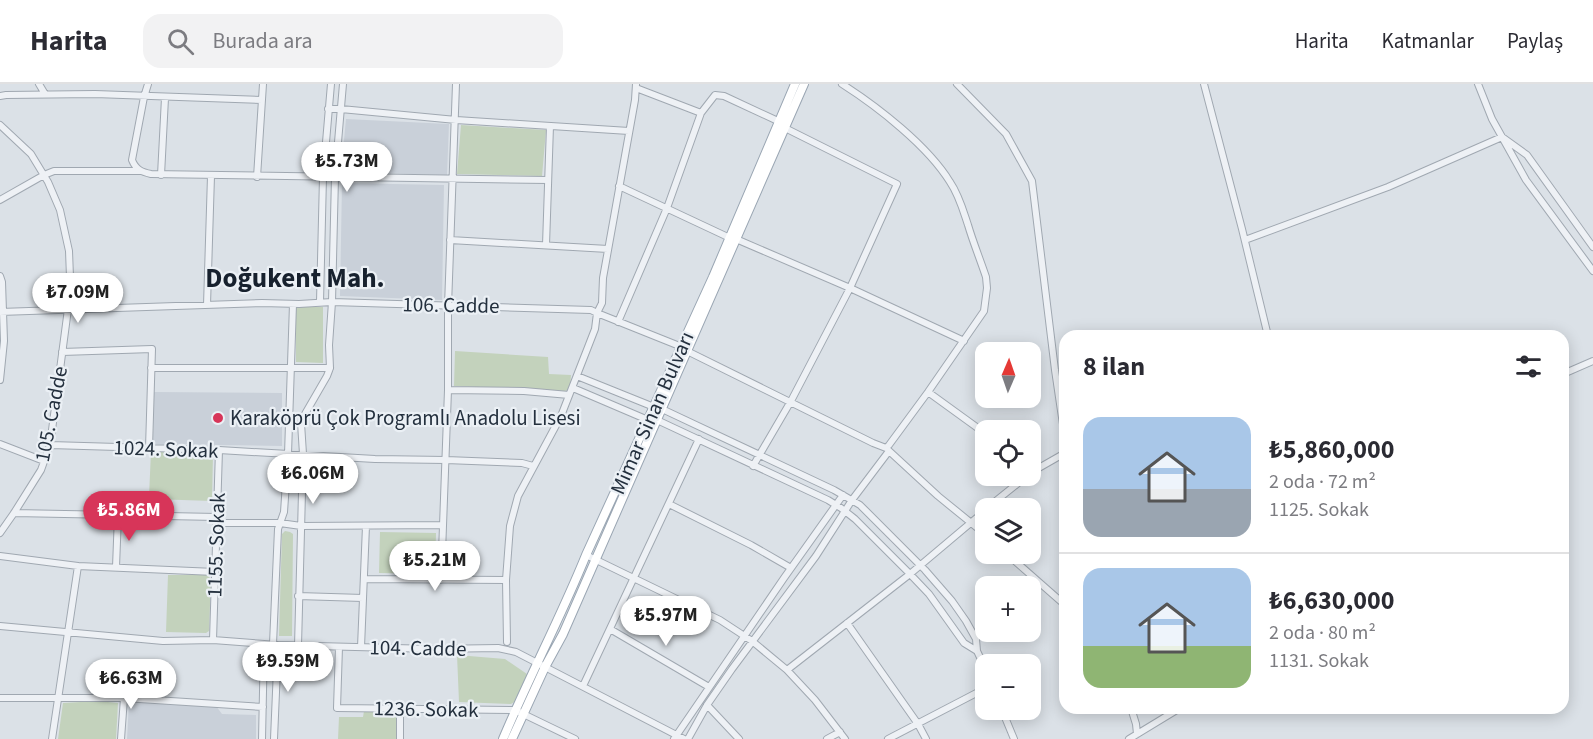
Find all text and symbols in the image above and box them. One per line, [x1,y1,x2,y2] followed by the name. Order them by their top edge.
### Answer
[143,14,563,68] search box
[30,21,107,61] text: Harita
[164,25,197,58] icon: search
[212,25,313,57] text: Burada ara
[1295,26,1349,56] text: Harita
[1382,26,1474,56] text: Katmanlar
[1507,26,1563,56] text: Paylaş
[298,142,396,193] pin: ₺5.73M
[315,147,379,175] text: ₺5.73M
[205,259,385,298] district label: Doğukent Mah.
[29,273,127,324] pin: ₺7.09M
[46,278,110,306] text: ₺7.09M
[402,289,500,321] street label: 106. Cadde
[603,327,701,499] street label: Mimar Sinan Bulvarı
[975,342,1041,408] north arrow
[975,342,1041,720] map controls
[1083,348,1145,385] text: 8 ilan
[1512,350,1545,383] icon: filters
[27,364,75,464] street label: 105. Cadde
[230,403,581,433] place label: Karaköprü Çok Programlı Anadolu Lisesi
[211,411,225,425] marker: Karaköprü Çok Programlı Anadolu Lisesi
[975,420,1041,486] button: locate
[1269,431,1394,468] text: ₺5,860,000
[113,432,220,466] street label: 1024. Sokak
[1131,441,1203,513] icon: home
[264,454,362,505] pin: ₺6.06M
[281,459,345,487] text: ₺6.06M
[1269,468,1376,496] text: 2 oda · 72 m²
[80,491,178,542] pin: ₺5.86M
[199,491,233,598] street label: 1155. Sokak
[97,496,161,524] text: ₺5.86M
[1269,496,1369,524] text: 1125. Sokak
[975,498,1041,564] button: layers
[386,541,484,592] pin: ₺5.21M
[403,546,467,574] text: ₺5.21M
[975,576,1041,642] button: +
[1269,582,1394,619] text: ₺6,630,000
[1131,592,1203,664] icon: home
[617,596,715,647] pin: ₺5.97M
[634,601,698,629] text: ₺5.97M
[1269,619,1376,647] text: 2 oda · 80 m²
[369,632,467,664] street label: 104. Cadde
[239,642,337,693] pin: ₺9.59M
[256,647,320,675] text: ₺9.59M
[1269,647,1369,675] text: 1131. Sokak
[975,654,1041,720] button: −
[82,659,180,710] pin: ₺6.63M
[99,664,163,692] text: ₺6.63M
[373,693,479,725] street label: 1236. Sokak

